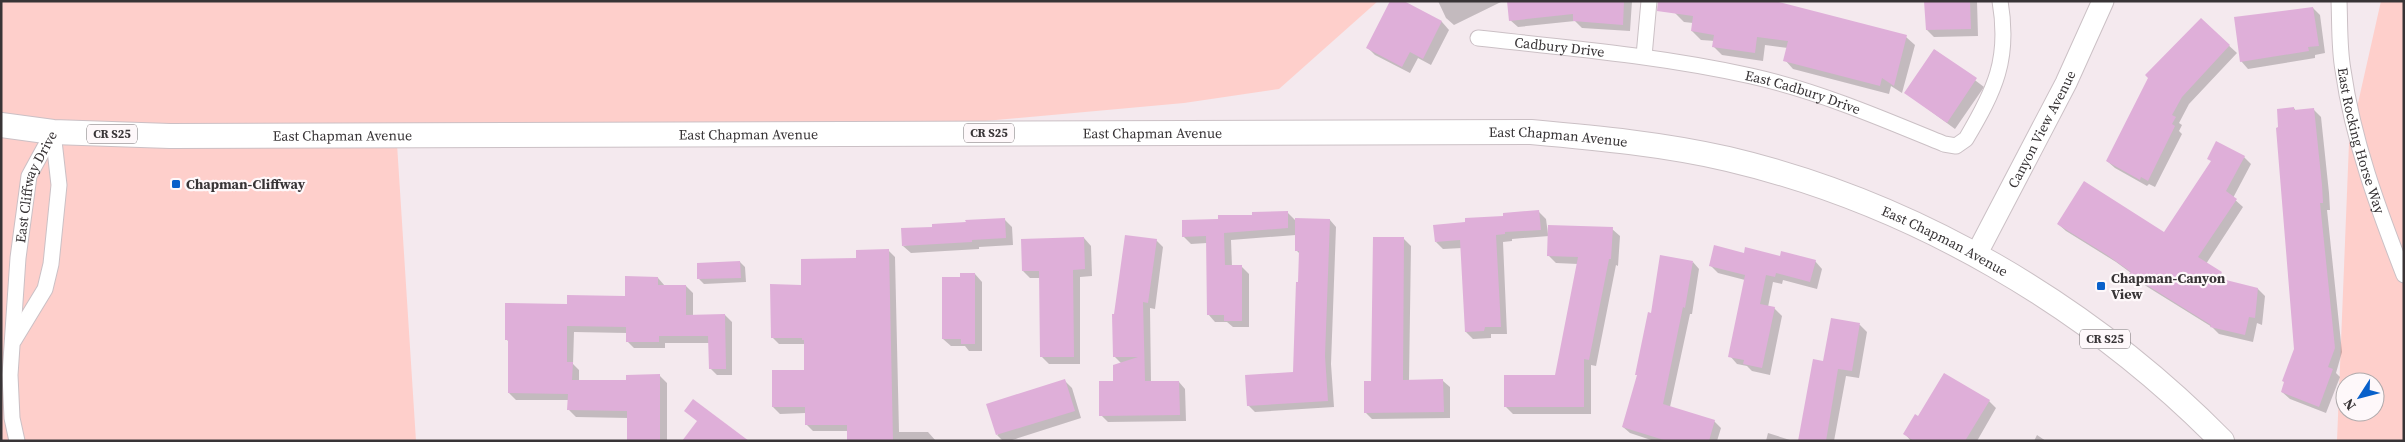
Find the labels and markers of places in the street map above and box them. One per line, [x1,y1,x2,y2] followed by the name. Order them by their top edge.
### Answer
[186,174,306,194] place label: Chapman-Cliffway
[170,178,182,190] marker: Chapman-Cliffway
[2111,268,2226,304] place label: Chapman-Canyon View
[2095,280,2107,292] marker: Chapman-Canyon View

